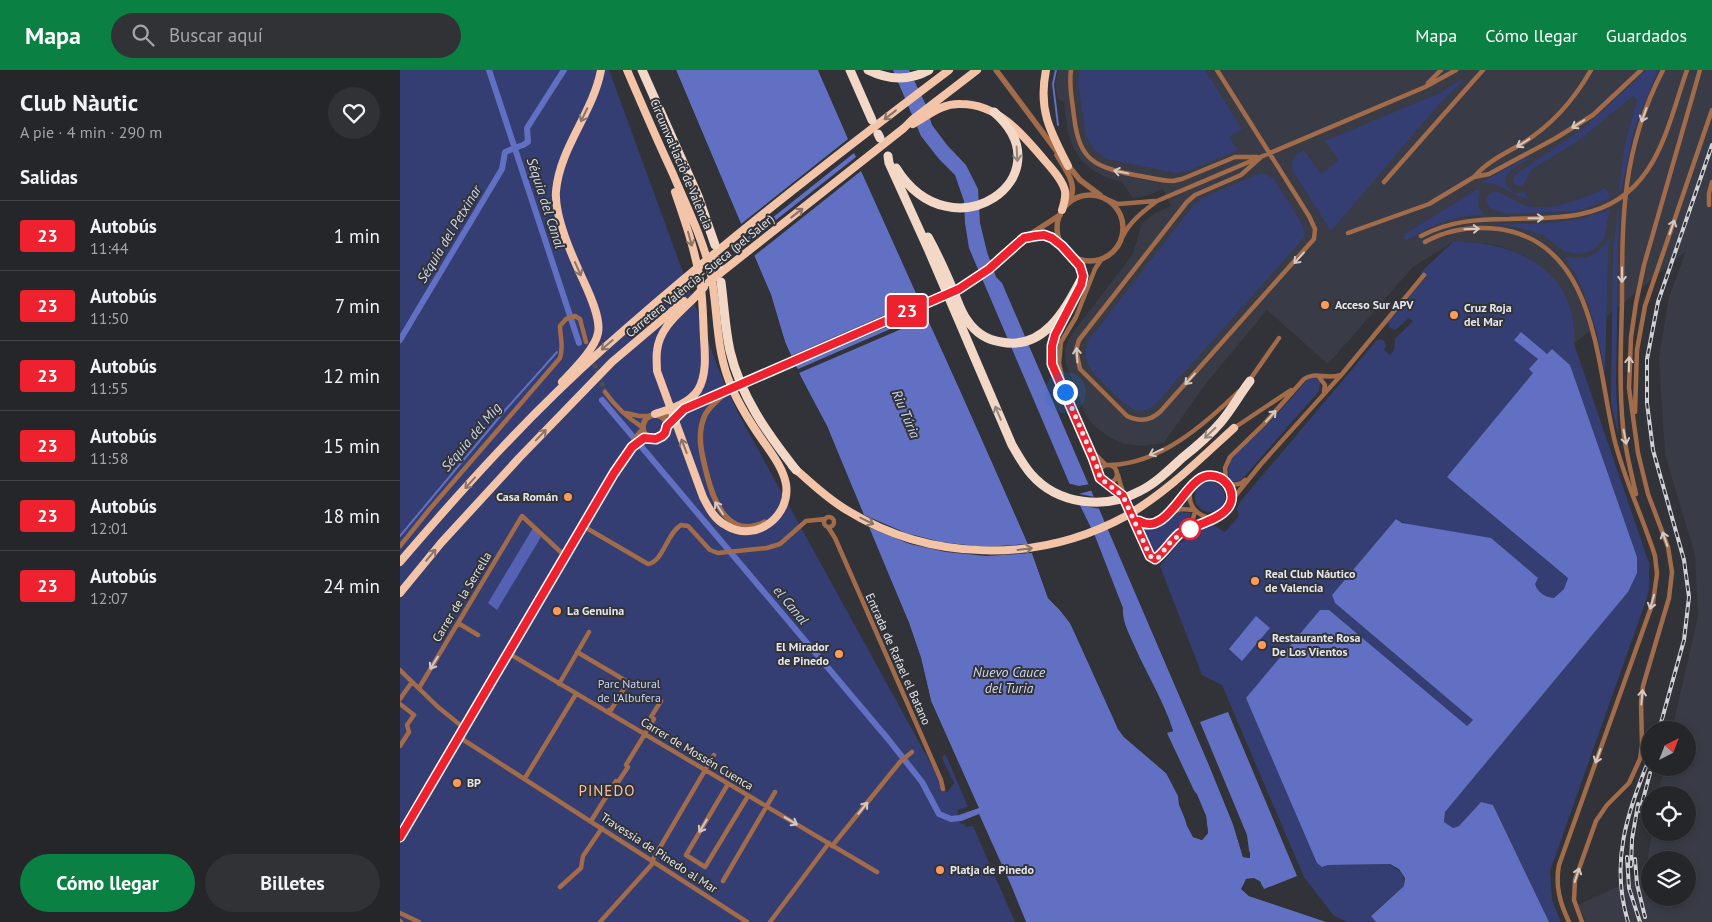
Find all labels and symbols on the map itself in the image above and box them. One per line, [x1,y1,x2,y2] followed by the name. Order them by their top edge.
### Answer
[647,96,716,231] street label: Circumval·lació de València
[1638,106,1648,122] one-way arrow
[578,107,588,122] one-way arrow
[884,109,897,120] one-way arrow
[1571,120,1585,130] one-way arrow
[1516,138,1530,148] one-way arrow
[1012,145,1021,161] one-way arrow
[523,155,569,251] water label: Séquia del Canal
[1113,166,1129,176] one-way arrow
[413,181,486,286] water label: Séquia del Petxinar
[790,207,803,218] one-way arrow
[622,211,777,340] street label: Carretera València - Sueca (pel Saler)
[1528,213,1544,223] one-way arrow
[1667,220,1677,236] one-way arrow
[1463,224,1479,234] one-way arrow
[686,231,695,247] one-way arrow
[1293,251,1305,264] one-way arrow
[573,261,583,276] one-way arrow
[1617,266,1627,282] one-way arrow
[884,295,930,327] line badge: 23
[1335,297,1414,312] place label: Acceso Sur APV
[1319,299,1331,311] marker: Acceso Sur APV
[1464,300,1512,329] place label: Cruz Roja del Mar
[1448,309,1460,321] marker: Cruz Roja del Mar
[601,339,614,350] one-way arrow
[1073,347,1082,363] one-way arrow
[1624,357,1634,373] one-way arrow
[1184,372,1196,385] one-way arrow
[1053,380,1078,405] your location
[888,387,924,441] water label: Riu Túria
[437,399,505,475] water label: Séquia del Mig
[993,406,1003,421] one-way arrow
[1265,410,1277,423] one-way arrow
[1204,427,1216,439] one-way arrow
[535,429,547,442] one-way arrow
[1620,429,1630,445] one-way arrow
[679,439,688,454] one-way arrow
[1149,448,1164,458] one-way arrow
[464,476,476,489] one-way arrow
[496,489,558,504] place label: Casa Román
[562,491,574,503] marker: Casa Román
[714,502,724,516] one-way arrow
[859,517,874,526] one-way arrow
[1179,518,1201,540] unlabelled marker
[1660,532,1669,548] one-way arrow
[1016,544,1032,554] one-way arrow
[425,549,436,562] one-way arrow
[429,549,494,644] street label: Carrer de la Serrella
[1265,566,1356,595] place label: Real Club Náutico de Valencia
[1249,575,1261,587] marker: Real Club Náutico de Valencia
[769,582,813,628] water label: el Canal
[863,591,934,727] street label: Entrada de Rafael el Batano
[1647,594,1657,610] one-way arrow
[567,603,624,618] place label: La Genuina
[551,605,563,617] marker: La Genuina
[1272,630,1361,659] place label: Restaurante Rosa De Los Vientos
[776,639,830,668] place label: El Mirador de Pinedo
[1256,639,1268,651] marker: Restaurante Rosa De Los Vientos
[833,648,845,660] marker: El Mirador de Pinedo
[428,655,438,669] one-way arrow
[973,663,1046,697] water label: Nuevo Cauce del Turia
[597,676,661,705] park label: Parc Natural de l'Albufera
[1637,689,1646,705] one-way arrow
[638,714,756,793] street label: Carrer de Mossén Cuenca
[1641,721,1696,776] north arrow
[1593,747,1602,763] one-way arrow
[467,775,481,790] place label: BP
[451,777,463,789] marker: BP
[579,781,635,800] district label: PINEDO
[857,801,869,814] one-way arrow
[598,809,721,896] street label: Travessia de Pinedo al Mar
[783,816,797,826] one-way arrow
[698,818,708,832] one-way arrow
[950,862,1035,877] place label: Platja de Pinedo
[934,864,946,876] marker: Platja de Pinedo
[1572,868,1582,884] one-way arrow

